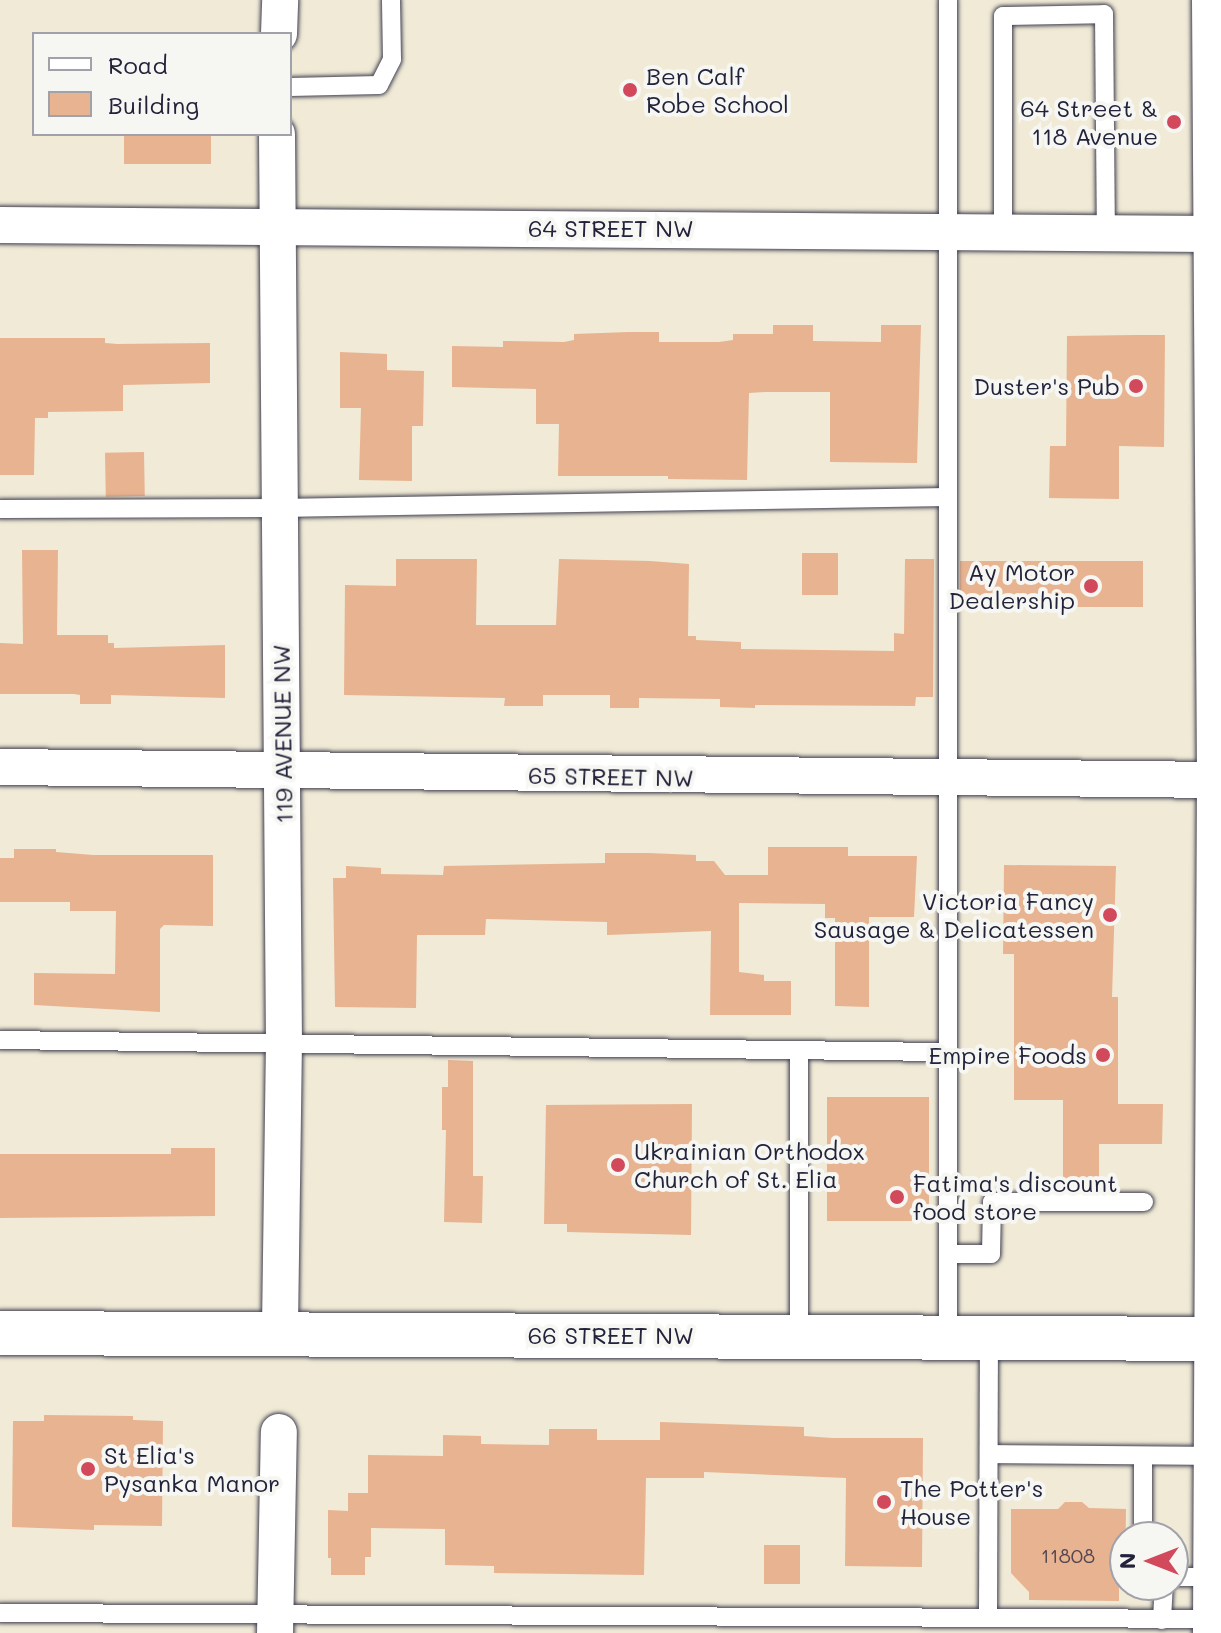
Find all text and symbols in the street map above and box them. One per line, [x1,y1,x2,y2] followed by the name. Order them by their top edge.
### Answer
[32,32,292,136] legend
[108,49,168,80] text: Road
[646,62,789,118] place label: Ben Calf Robe School
[621,81,639,99] marker: Ben Calf Robe School
[108,89,199,120] text: Building
[1020,94,1158,150] place label: 64 Street & 118 Avenue
[1165,113,1183,131] marker: 64 Street & 118 Avenue
[528,214,694,242] street label: 64 STREET NW
[974,372,1120,400] place label: Duster's Pub
[1127,377,1145,395] marker: Duster's Pub
[948,558,1075,614] place label: Ay Motor Dealership
[1082,577,1100,595] marker: Ay Motor Dealership
[266,644,298,824] street label: 119 AVENUE NW
[528,760,694,792] street label: 65 STREET NW
[814,887,1094,943] place label: Victoria Fancy Sausage & Delicatessen
[1101,906,1119,924] marker: Victoria Fancy Sausage & Delicatessen
[929,1041,1087,1069] place label: Empire Foods
[1094,1046,1112,1064] marker: Empire Foods
[634,1137,865,1193] place label: Ukrainian Orthodox Church of St. Elia
[609,1156,627,1174] marker: Ukrainian Orthodox Church of St. Elia
[913,1169,1118,1225] place label: Fatima's discount food store
[888,1188,906,1206] marker: Fatima's discount food store
[528,1321,694,1349] street label: 66 STREET NW
[104,1441,280,1497] place label: St Elia's Pysanka Manor
[79,1460,97,1478] marker: St Elia's Pysanka Manor
[900,1474,1043,1530] place label: The Potter's House
[875,1493,893,1511] marker: The Potter's House
[1109,1521,1189,1601] north arrow
[1041,1543,1095,1567] house number: 11808
[1112,1553,1141,1569] text: N

